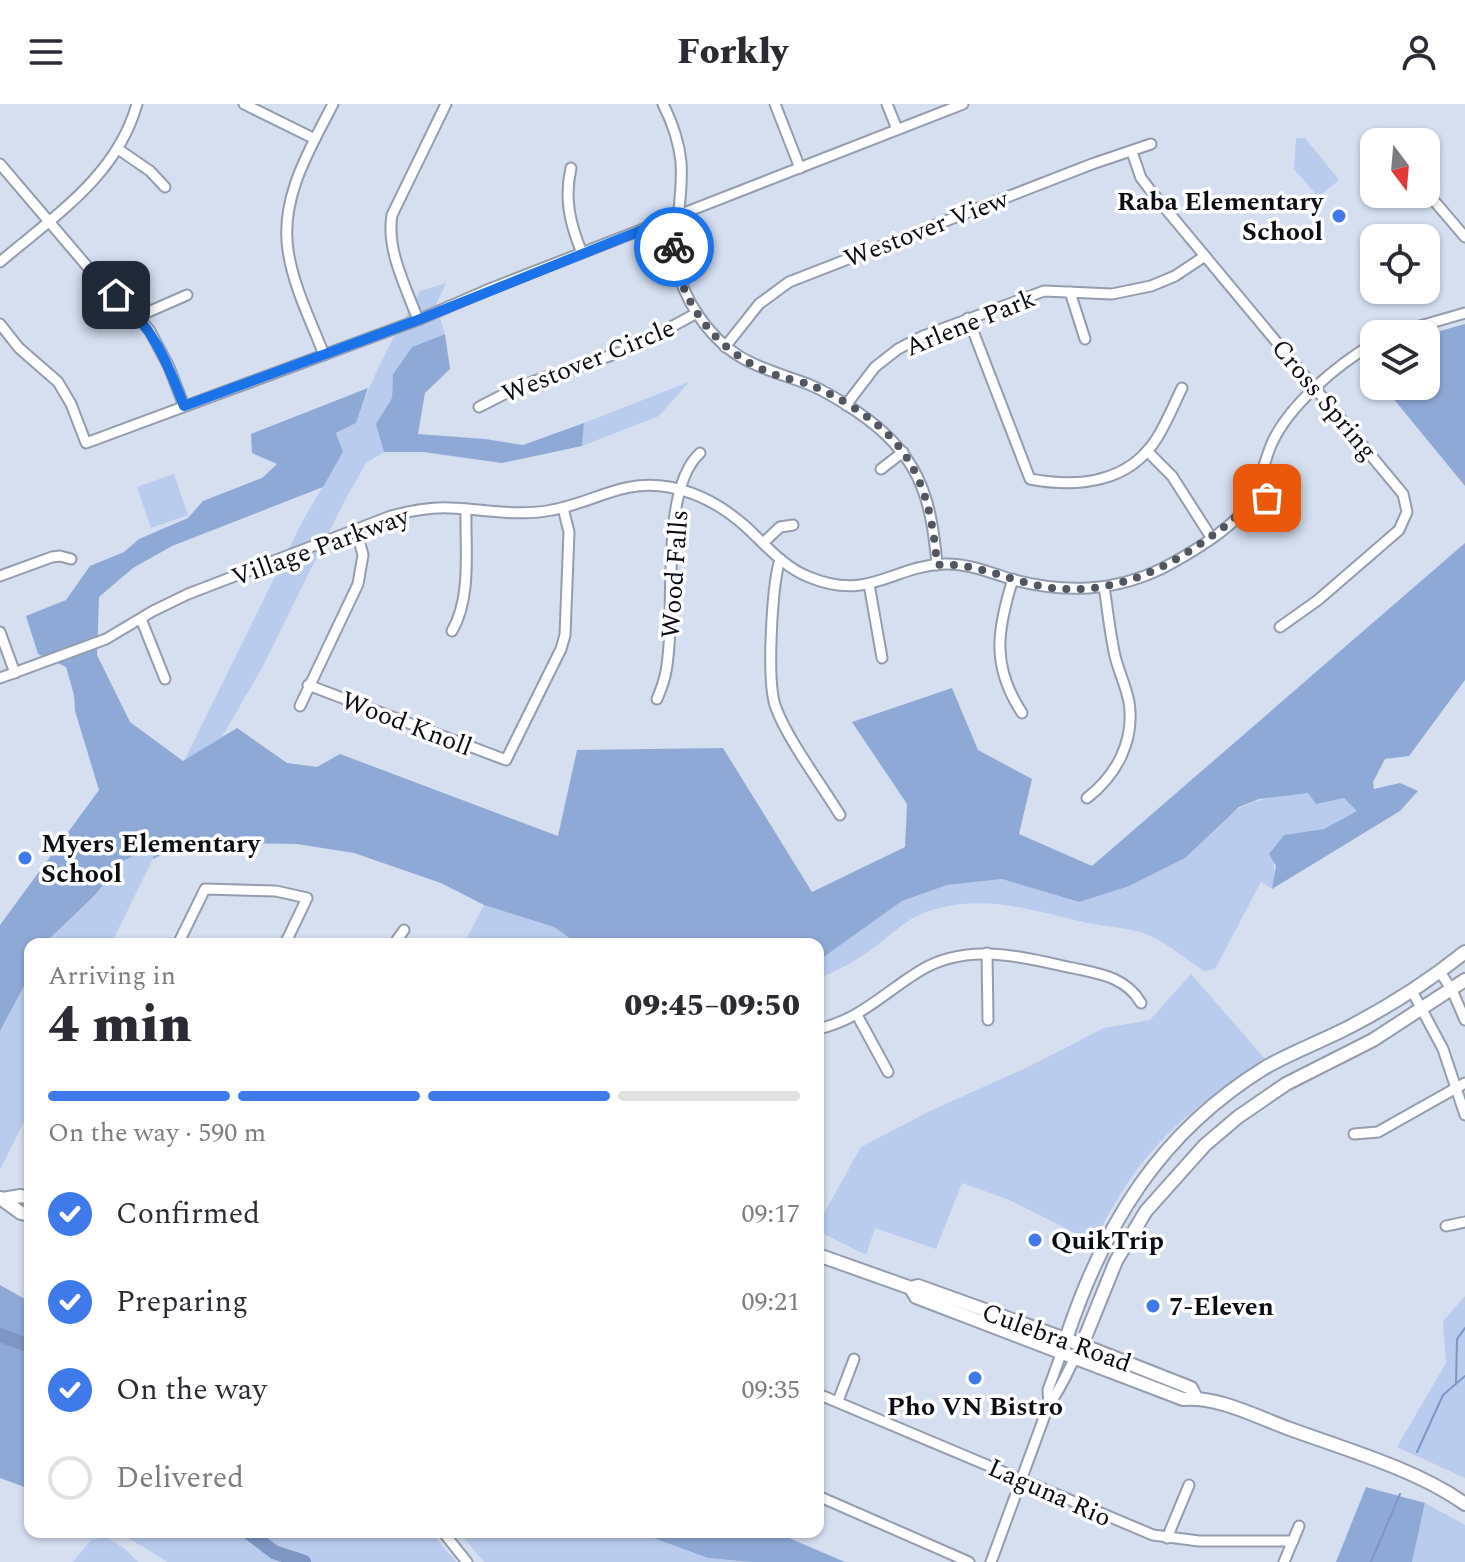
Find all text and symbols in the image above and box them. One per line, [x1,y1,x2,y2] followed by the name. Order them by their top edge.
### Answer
[677,25,788,80] text: Forkly
[24,30,68,74] icon: menu
[1397,30,1441,74] icon: person
[1360,128,1440,208] north arrow
[1360,128,1440,400] map controls
[838,179,1016,279] street label: Westover View
[1117,182,1325,252] place label: Raba Elementary School
[634,207,714,287] courier
[1330,207,1348,225] marker: Raba Elementary School
[1360,224,1440,304] button: locate
[652,225,696,269] icon: bike
[82,261,150,329] pin
[94,273,138,317] icon: home
[899,279,1042,367] street label: Arlene Park
[496,308,681,414] street label: Westover Circle
[1360,320,1440,400] button: layers
[1261,330,1387,469] street label: Cross Spring
[1233,464,1301,532] pin
[1245,476,1289,520] icon: bag
[226,496,416,598] street label: Village Parkway
[651,508,699,640] street label: Wood Falls
[335,681,478,767] street label: Wood Knoll
[41,824,261,894] place label: Myers Elementary School
[16,849,34,867] marker: Myers Elementary School
[48,956,176,996] text: Arriving in
[624,983,800,1029] text: 09:45–09:50
[48,986,192,1065] text: 4 min
[48,1113,266,1153] text: On the way · 590 m
[116,1191,260,1237] text: Confirmed
[48,1192,92,1236] icon: check
[741,1194,800,1234] text: 09:17
[1051,1221,1164,1261] place label: QuikTrip
[1026,1231,1044,1249] marker: QuikTrip
[116,1279,248,1325] text: Preparing
[48,1280,92,1324] icon: check
[741,1282,800,1322] text: 09:21
[1169,1287,1274,1327] place label: 7-Eleven
[976,1292,1137,1384] street label: Culebra Road
[1144,1297,1162,1315] marker: 7-Eleven
[116,1367,267,1413] text: On the way
[48,1368,92,1412] icon: check
[966,1369,984,1387] marker: Pho VN Bistro
[741,1370,800,1410] text: 09:35
[887,1387,1063,1427] place label: Pho VN Bistro
[981,1448,1118,1538] street label: Laguna Rio
[116,1455,244,1501] text: Delivered

